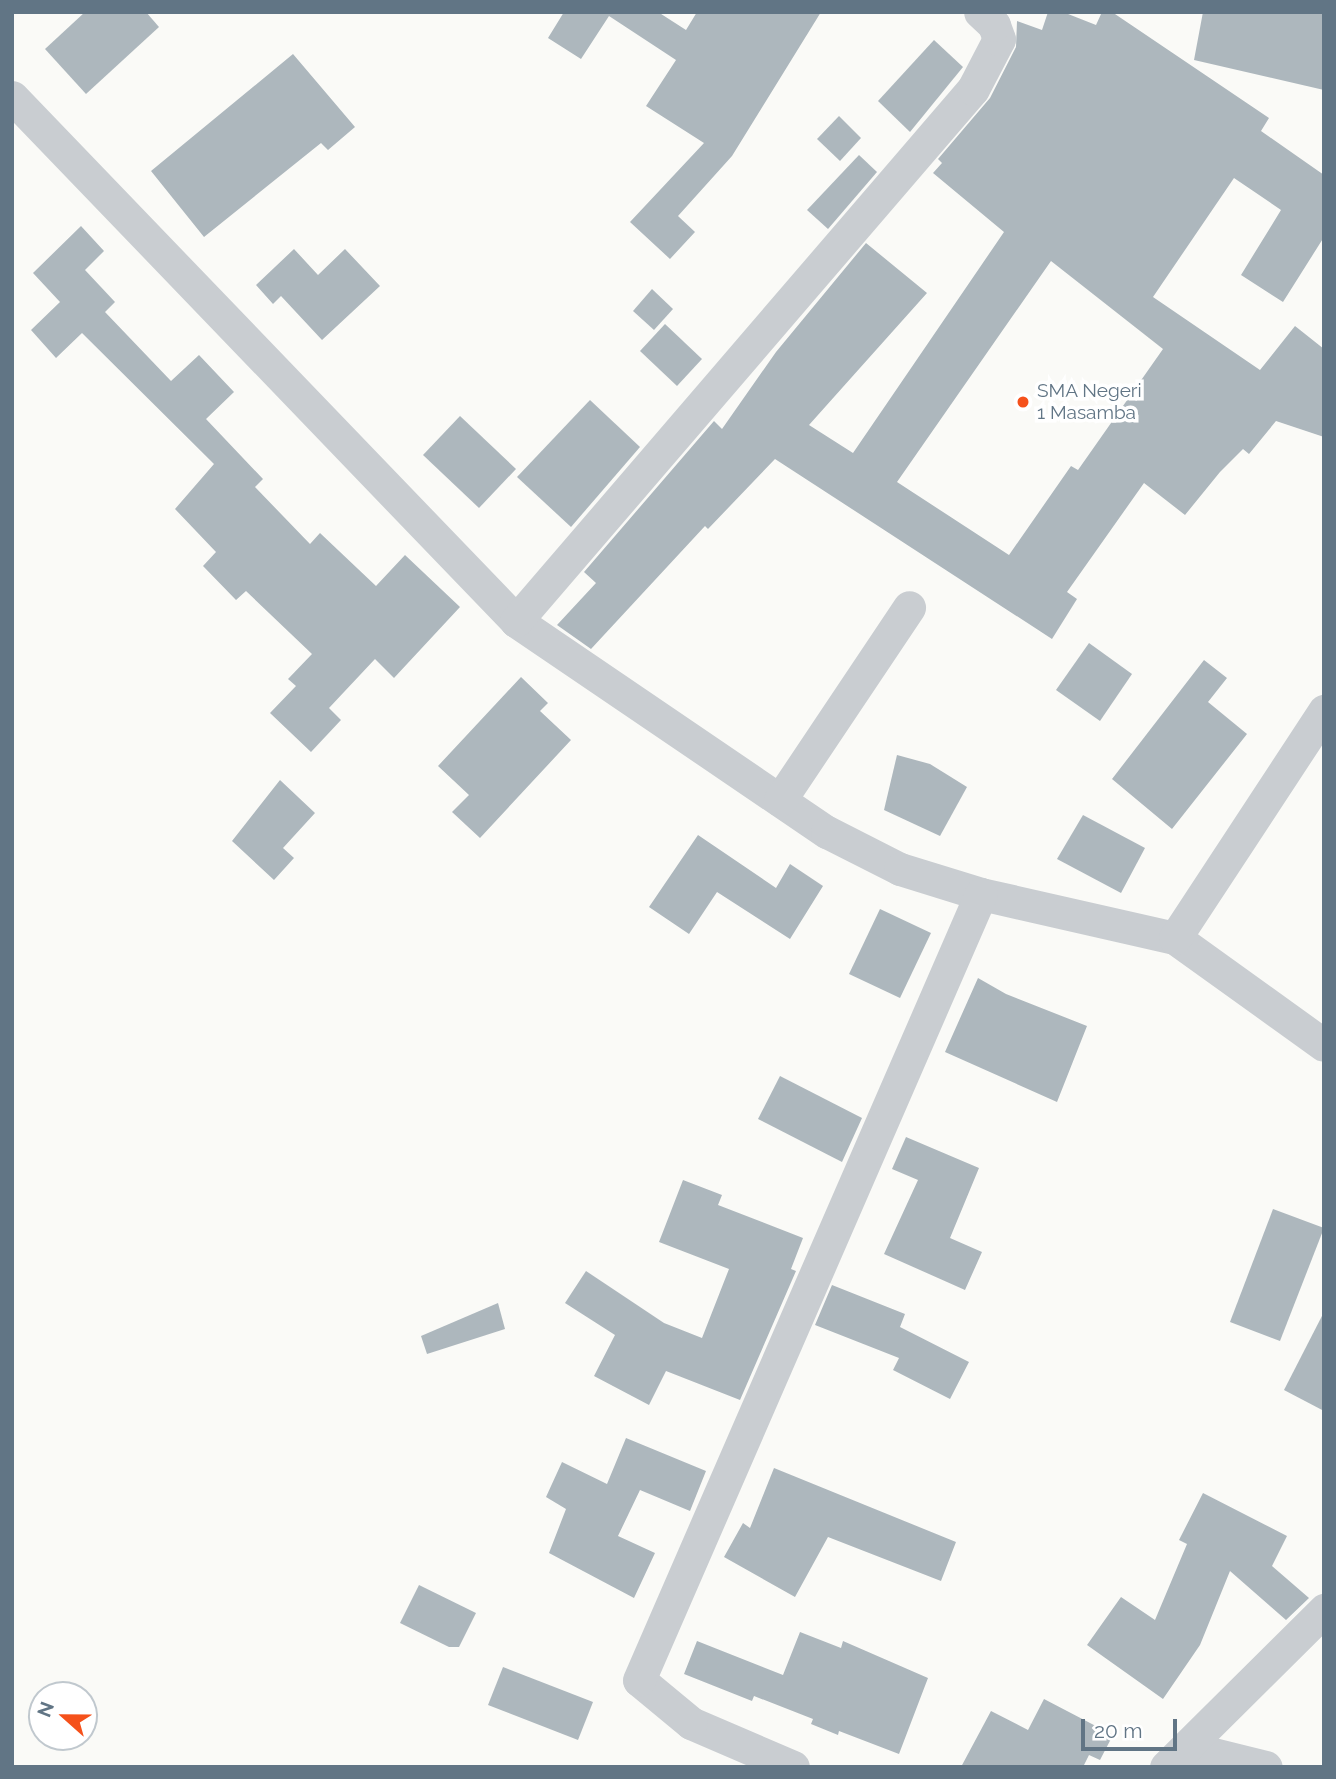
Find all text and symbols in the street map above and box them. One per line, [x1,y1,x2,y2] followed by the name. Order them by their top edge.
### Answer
[1037,380,1142,424] place label: SMA Negeri 1 Masamba
[1015,394,1031,410] marker: SMA Negeri 1 Masamba
[28,1681,98,1751] north arrow
[32,1698,58,1720] text: N
[1084,1706,1180,1750] scale bar
[1094,1718,1142,1743] text: 20 m

